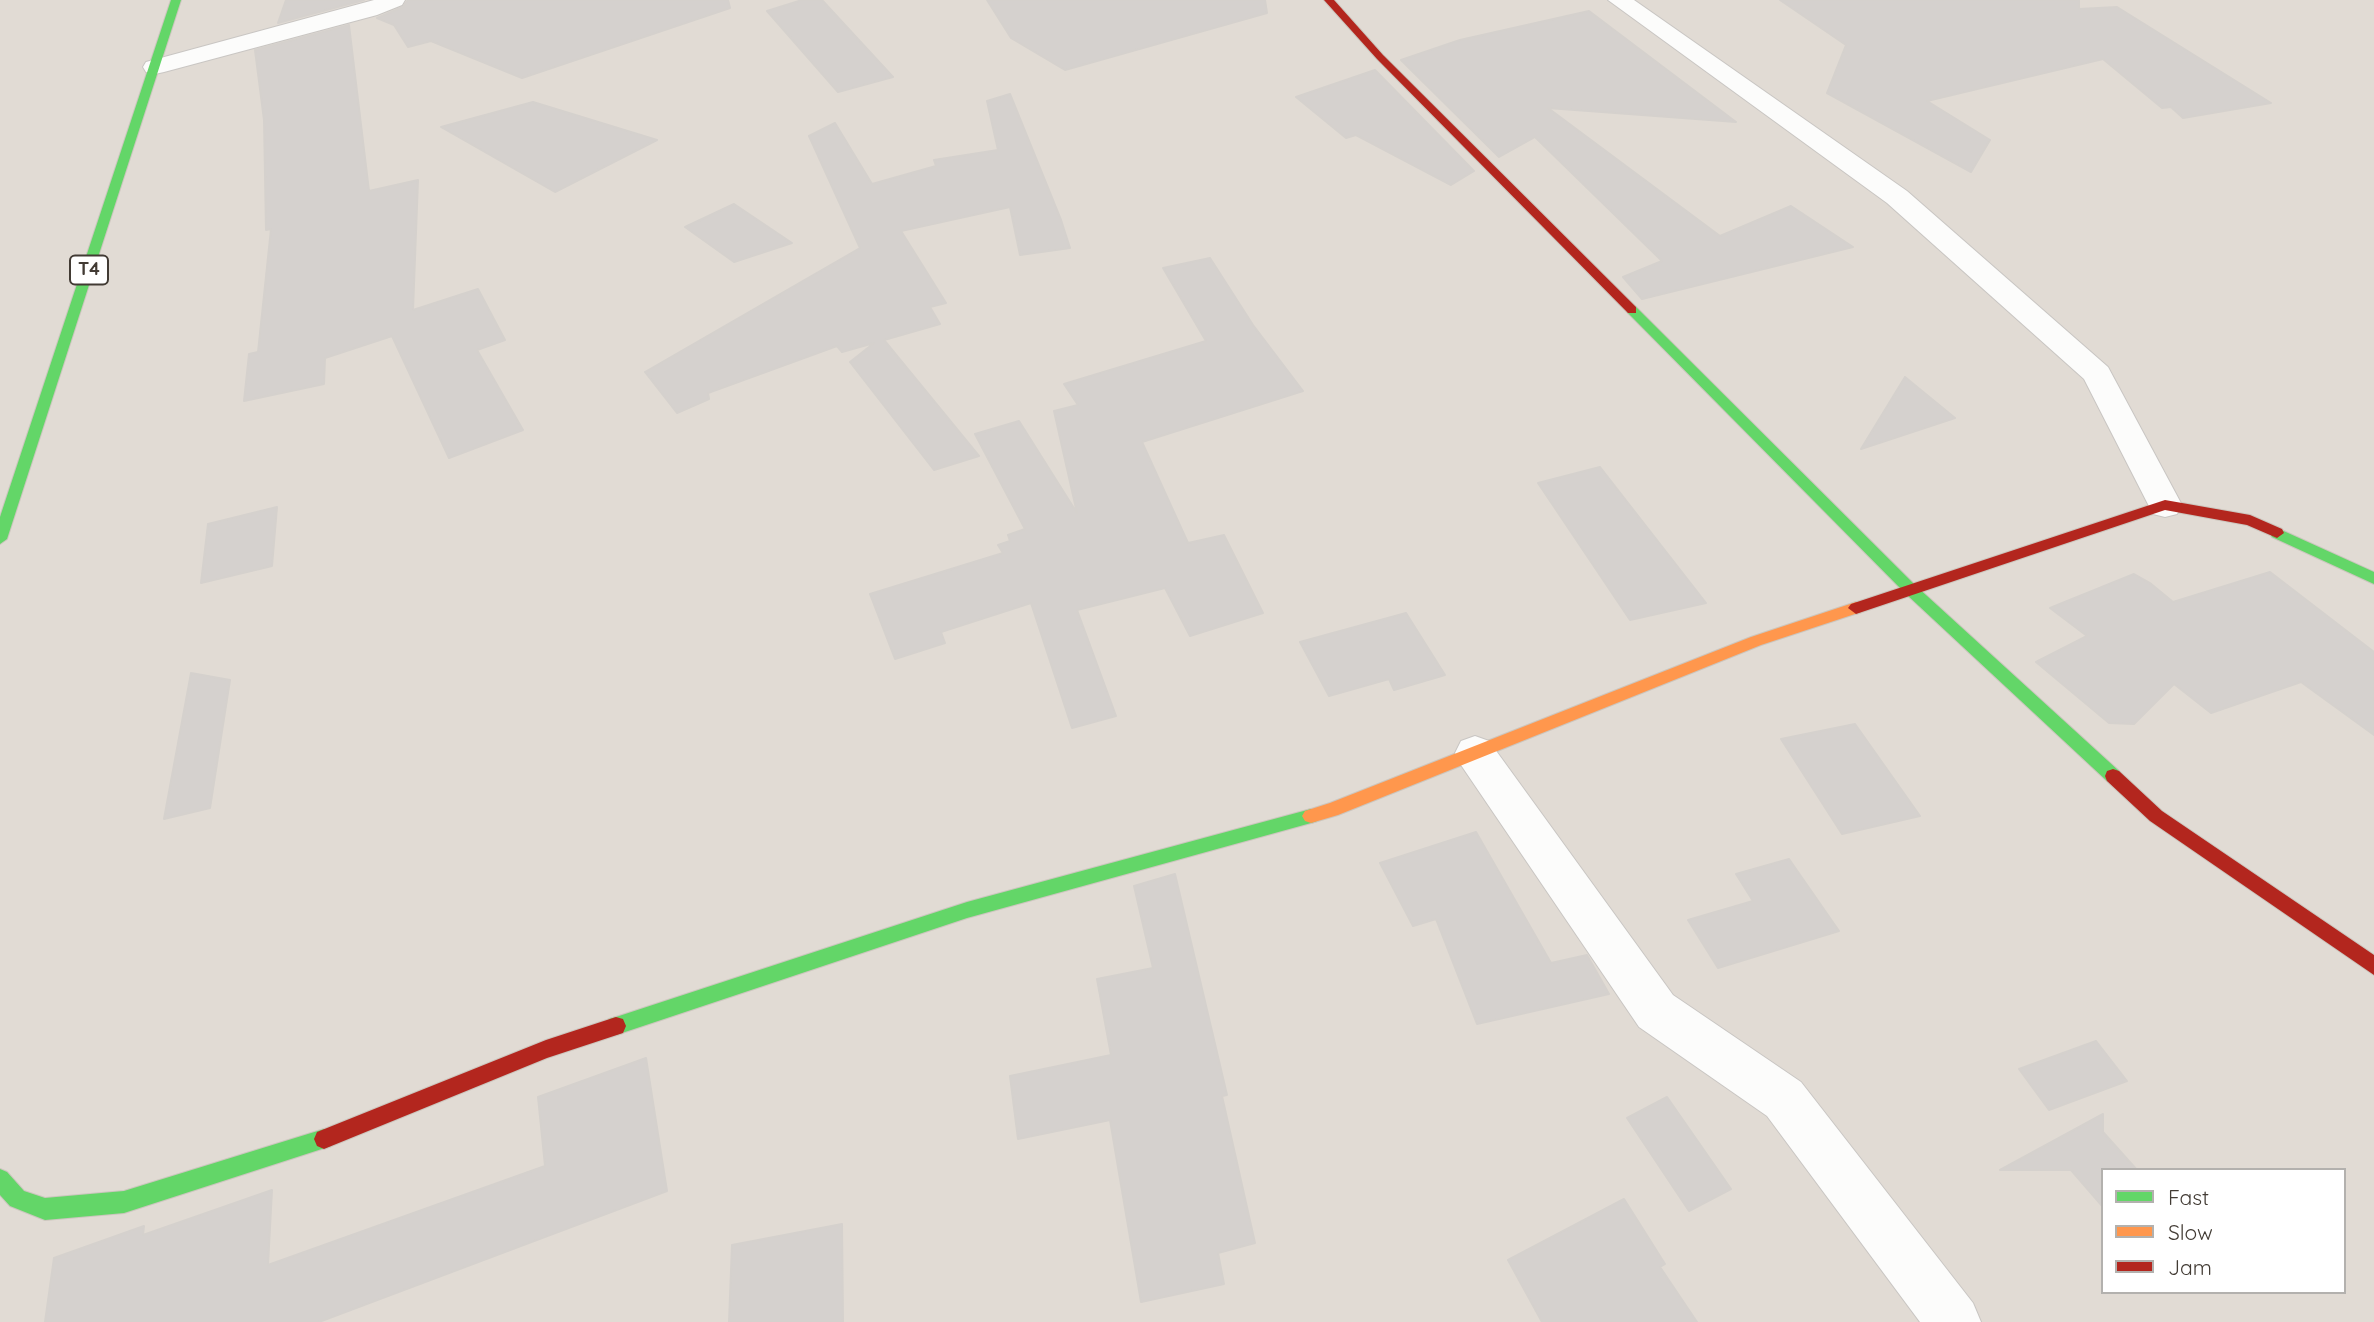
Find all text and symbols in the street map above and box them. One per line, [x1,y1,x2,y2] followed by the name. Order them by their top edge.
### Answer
[70,256,108,284] road number: T4
[2101,1168,2346,1294] legend
[2168,1184,2209,1210] text: Fast
[2168,1219,2213,1245] text: Slow
[2168,1254,2212,1280] text: Jam

